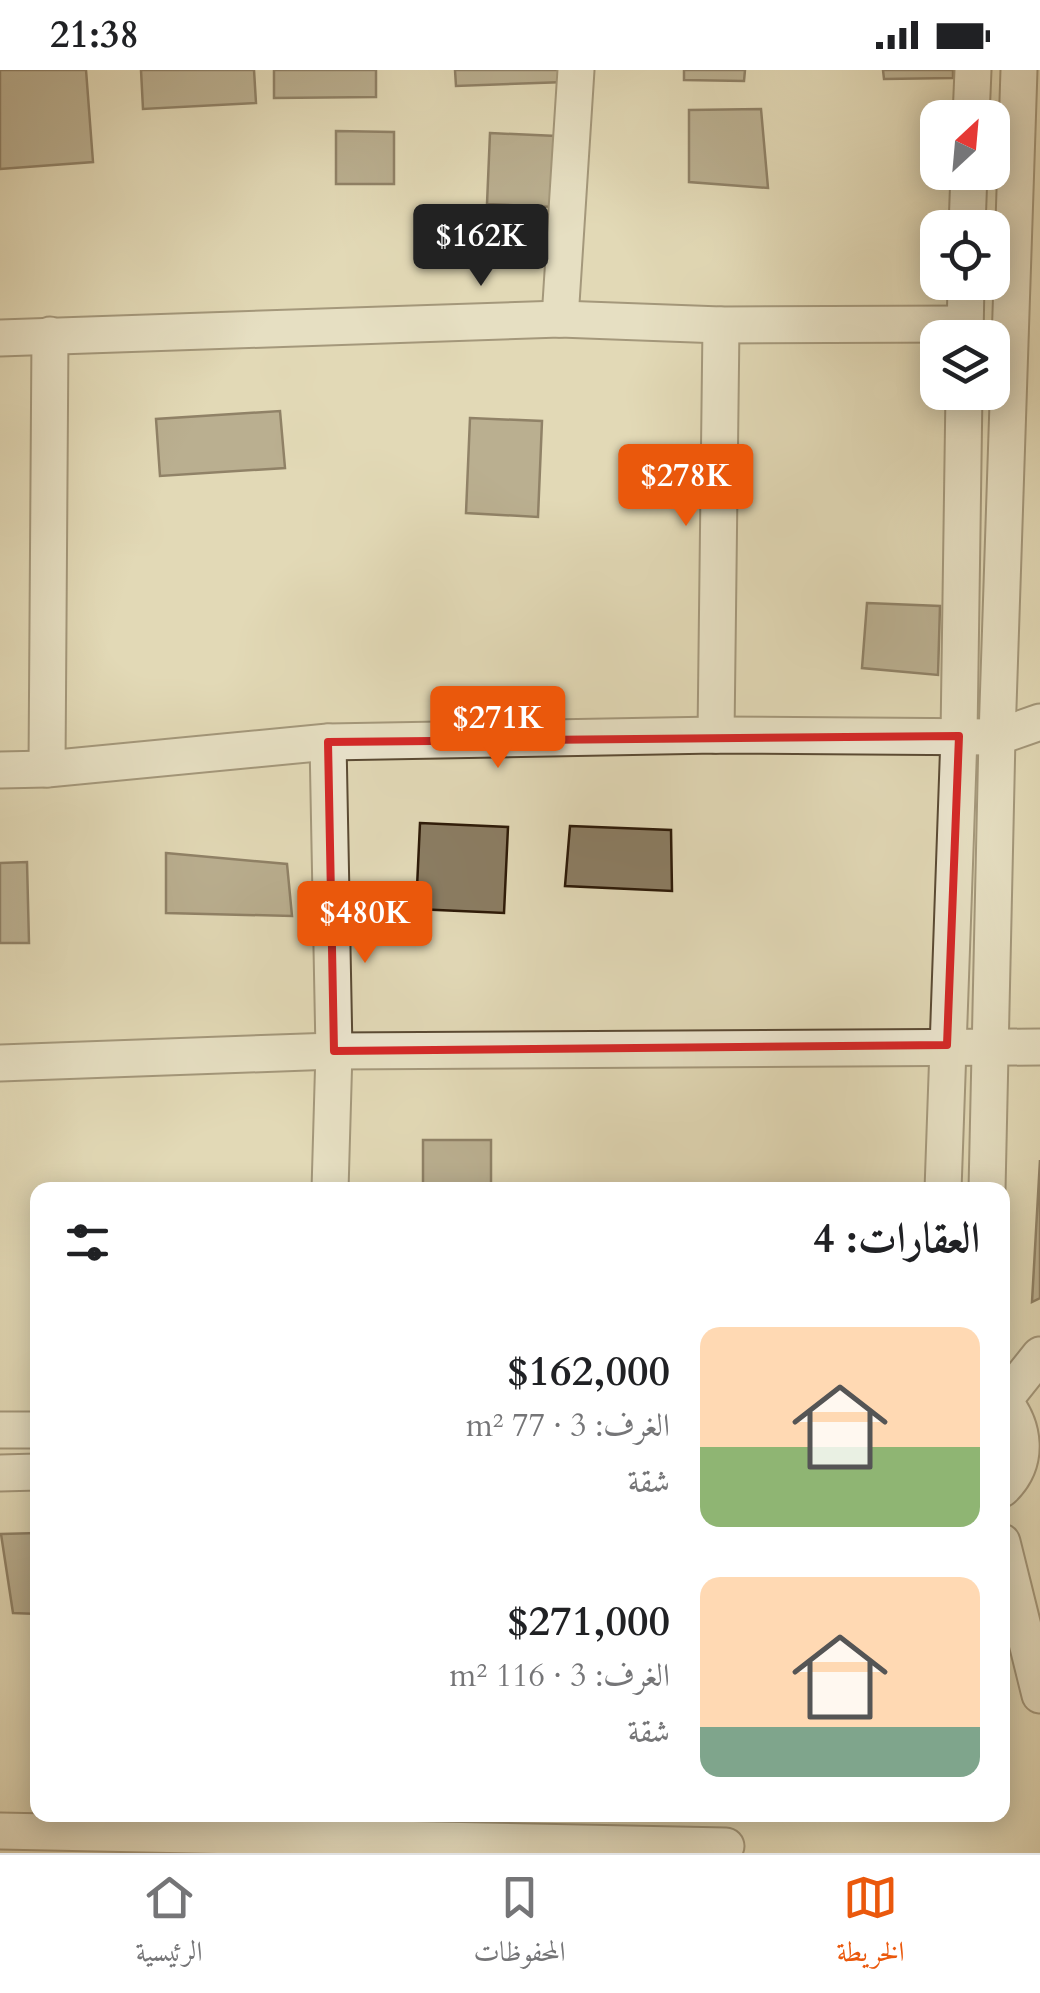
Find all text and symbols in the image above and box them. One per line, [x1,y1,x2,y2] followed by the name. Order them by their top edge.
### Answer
[50,9,139,61] text: 21:38
[920,100,1010,190] north arrow
[920,100,1010,410] map controls
[411,204,551,289] pin: $162K
[920,210,1010,300] button: locate
[435,214,527,258] text: $162K
[920,320,1010,410] button: layers
[616,444,756,529] pin: $278K
[640,454,732,498] text: $278K
[428,686,568,771] pin: $271K
[452,696,544,740] text: $271K
[295,881,435,966] pin: $480K
[319,891,411,935] text: $480K
[813,1210,980,1267] text: العقارات: 4
[60,1215,115,1270] icon: filters
[507,1343,670,1400] text: $162,000
[780,1367,900,1487] icon: home
[466,1404,670,1448] text: الغرف: 3 · 77 m²
[628,1460,670,1504] text: شقة
[507,1593,670,1650] text: $271,000
[780,1617,900,1737] icon: home
[449,1654,670,1698] text: الغرف: 3 · 116 m²
[628,1710,670,1754] text: شقة
[135,1870,203,1979] tab: الرئيسية
[473,1870,566,1979] tab: المحفوظات
[836,1870,905,1979] tab: الخريطة

